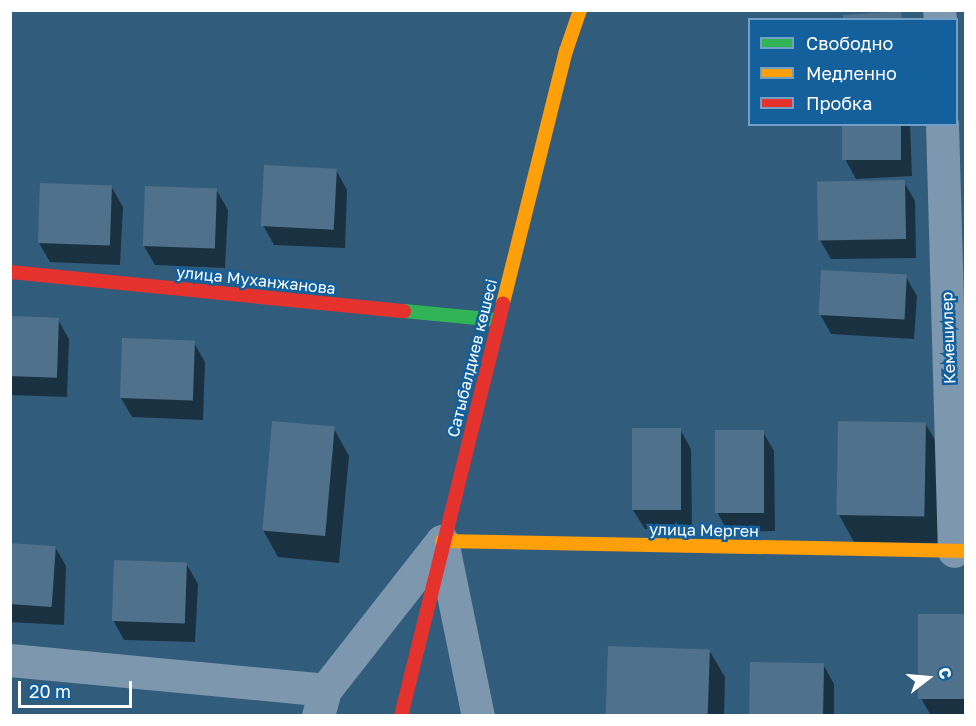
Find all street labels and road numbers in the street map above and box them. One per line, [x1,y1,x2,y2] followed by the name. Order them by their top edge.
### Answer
[175,262,337,298] street label: улица Муханжанова
[443,277,501,439] street label: Сатыбалдиев көшесі
[937,292,959,384] street label: Кемешилер
[649,519,759,541] street label: улица Мерген

